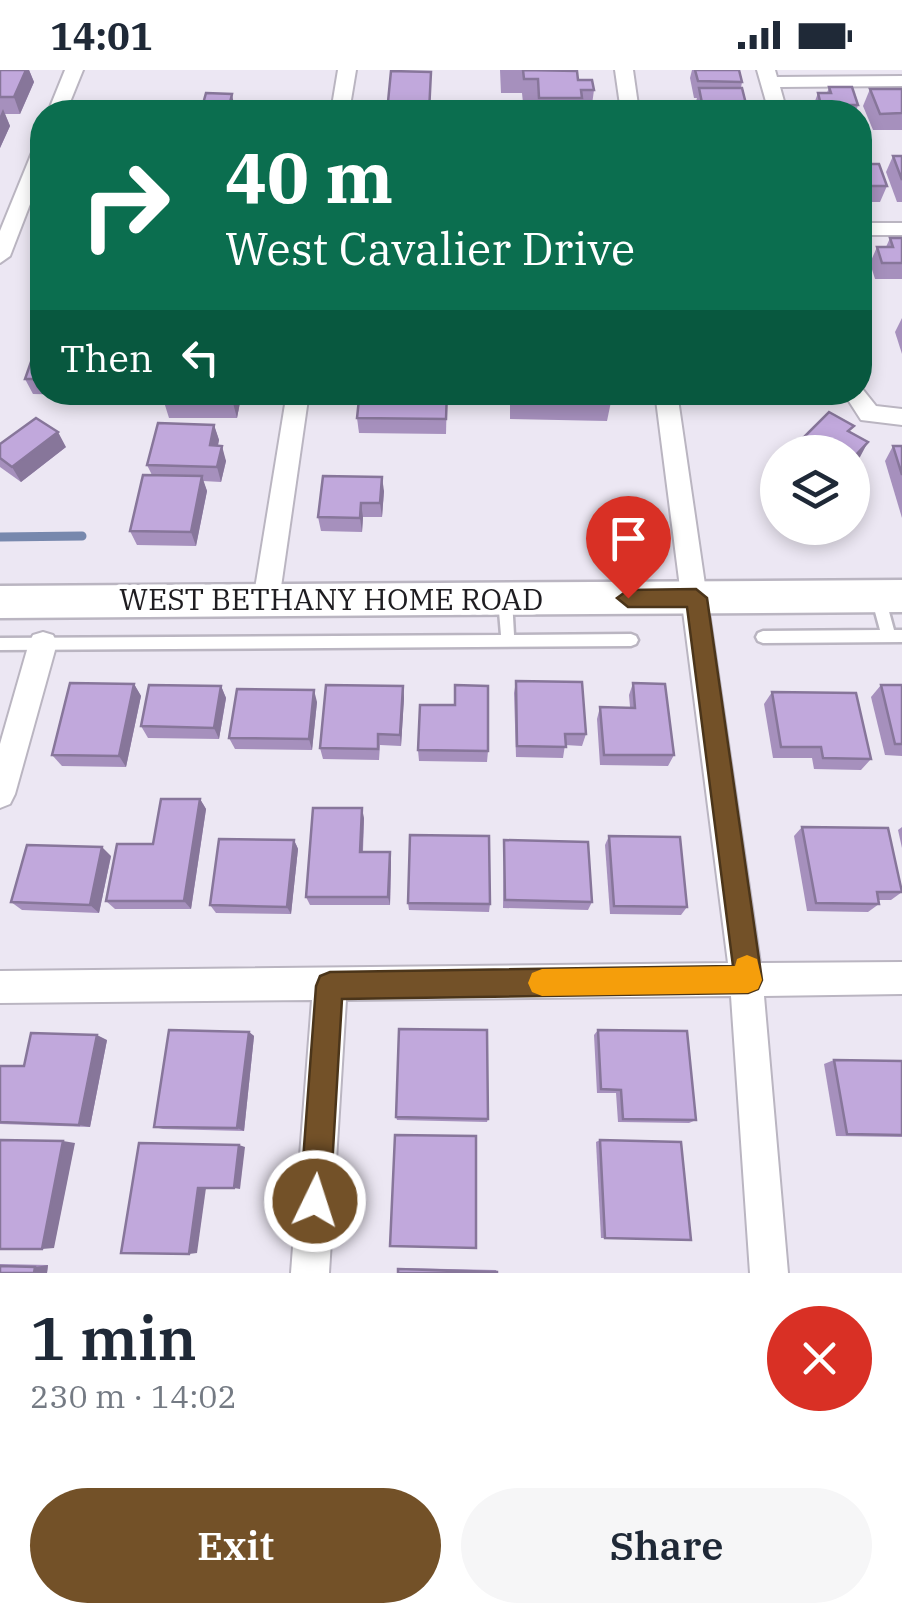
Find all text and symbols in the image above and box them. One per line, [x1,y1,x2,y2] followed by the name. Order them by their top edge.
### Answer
[50,11,153,60] text: 14:01
[225,131,393,222] text: 40 m
[60,140,190,270] icon: right
[225,219,635,277] text: West Cavalier Drive
[173,330,228,385] icon: left
[60,333,153,382] text: Then
[760,435,870,545] map controls
[760,435,870,545] button: layers
[586,496,671,599] pin
[601,511,656,566] icon: arrive
[119,579,543,618] street label: WEST BETHANY HOME ROAD
[263,1149,367,1253] position arrow
[30,1298,197,1377] text: 1 min
[767,1306,872,1411] button: close
[30,1375,237,1417] text: 230 m · 14:02
[30,1488,441,1603] button: Exit
[461,1488,872,1603] button: Share

